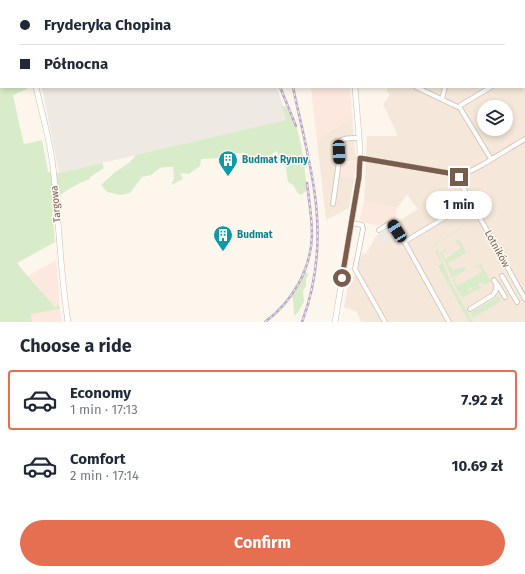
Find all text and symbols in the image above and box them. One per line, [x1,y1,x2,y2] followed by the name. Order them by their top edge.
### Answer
[44,16,171,34] text: Fryderyka Chopina
[44,55,108,73] text: Północna
[477,100,513,136] map controls
[477,100,513,136] button: layers
[333,140,345,164] car
[217,149,239,177] building icon: Budmat Rynny
[242,154,309,166] place label: Budmat Rynny
[450,168,468,186] route end
[48,185,64,223] street label: Targowa
[426,191,492,219] callout: 1 min
[443,197,475,212] text: 1 min
[386,218,408,244] car
[212,224,234,252] building icon: Budmat
[482,228,512,270] street label: Lotników
[237,229,273,241] place label: Budmat
[333,269,351,287] route start
[20,335,132,357] text: Choose a ride
[22,382,58,418] icon: car
[70,384,131,402] text: Economy
[461,391,503,409] text: 7.92 zł
[70,402,138,417] text: 1 min · 17:13
[22,448,58,484] icon: car
[70,450,126,468] text: Comfort
[452,457,503,475] text: 10.69 zł
[70,468,139,483] text: 2 min · 17:14
[20,520,505,566] button: Confirm

